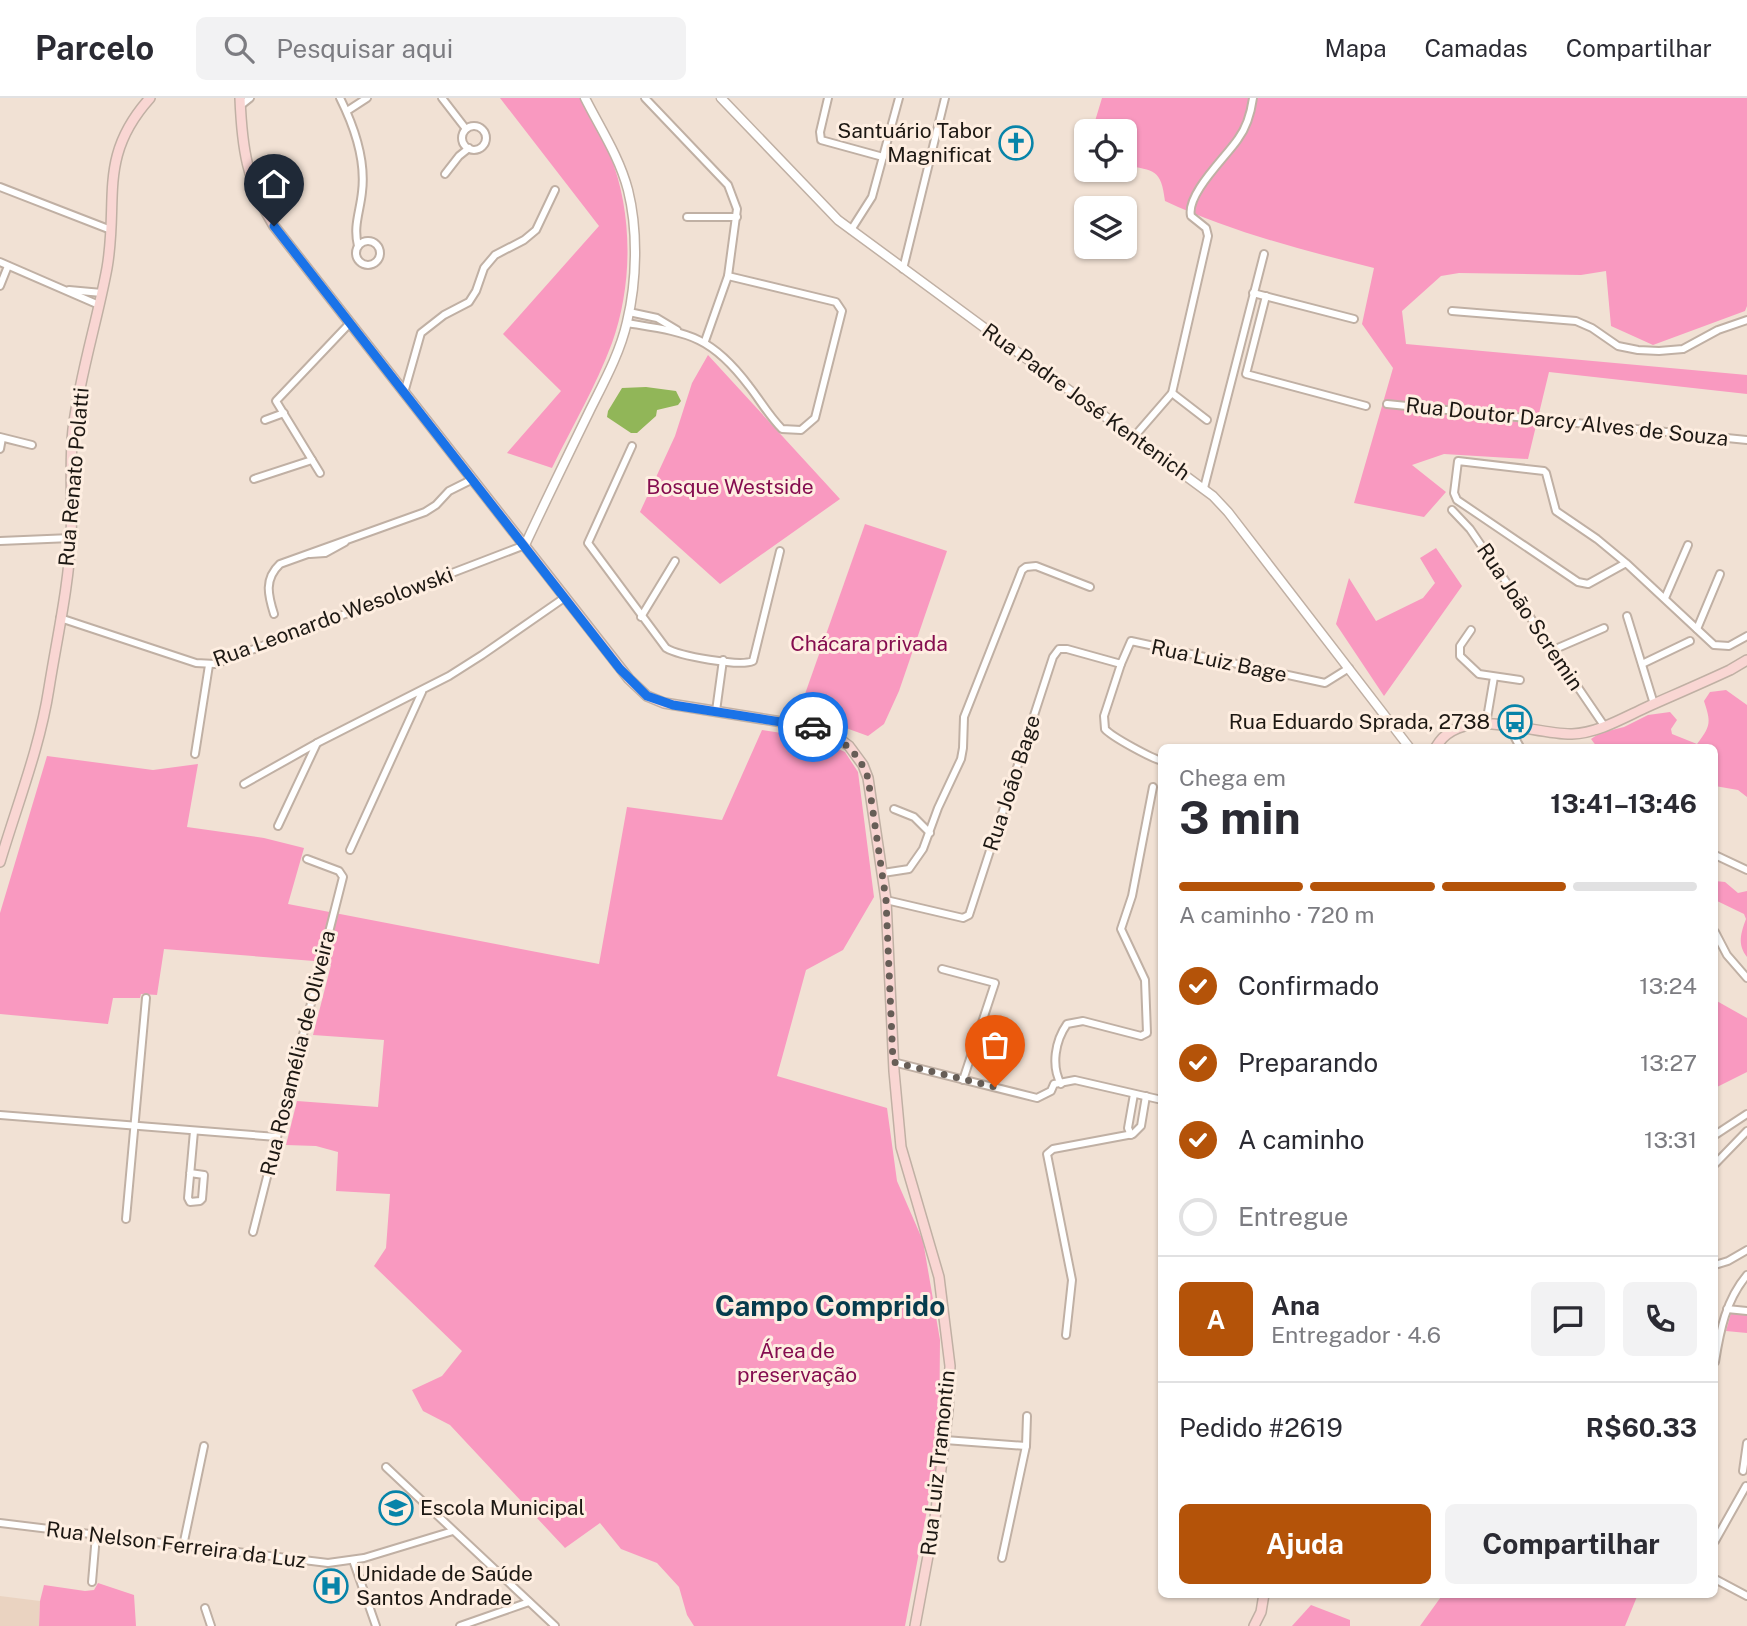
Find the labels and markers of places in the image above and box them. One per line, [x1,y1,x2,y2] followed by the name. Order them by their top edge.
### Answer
[837,118,992,167] place label: Santuário Tabor Magnificat
[997,124,1035,162] church icon: Santuário Tabor Magnificat
[244,154,304,226] pin
[1496,703,1534,741] bus stop icon: Rua Eduardo Sprada, 2738
[1229,709,1490,734] place label: Rua Eduardo Sprada, 2738
[965,1015,1025,1087] pin
[377,1489,415,1527] school or university icon: Escola Municipal
[420,1495,585,1520] place label: Escola Municipal
[356,1561,533,1610] place label: Unidade de Saúde Santos Andrade
[312,1567,350,1605] hospital icon: Unidade de Saúde Santos Andrade

